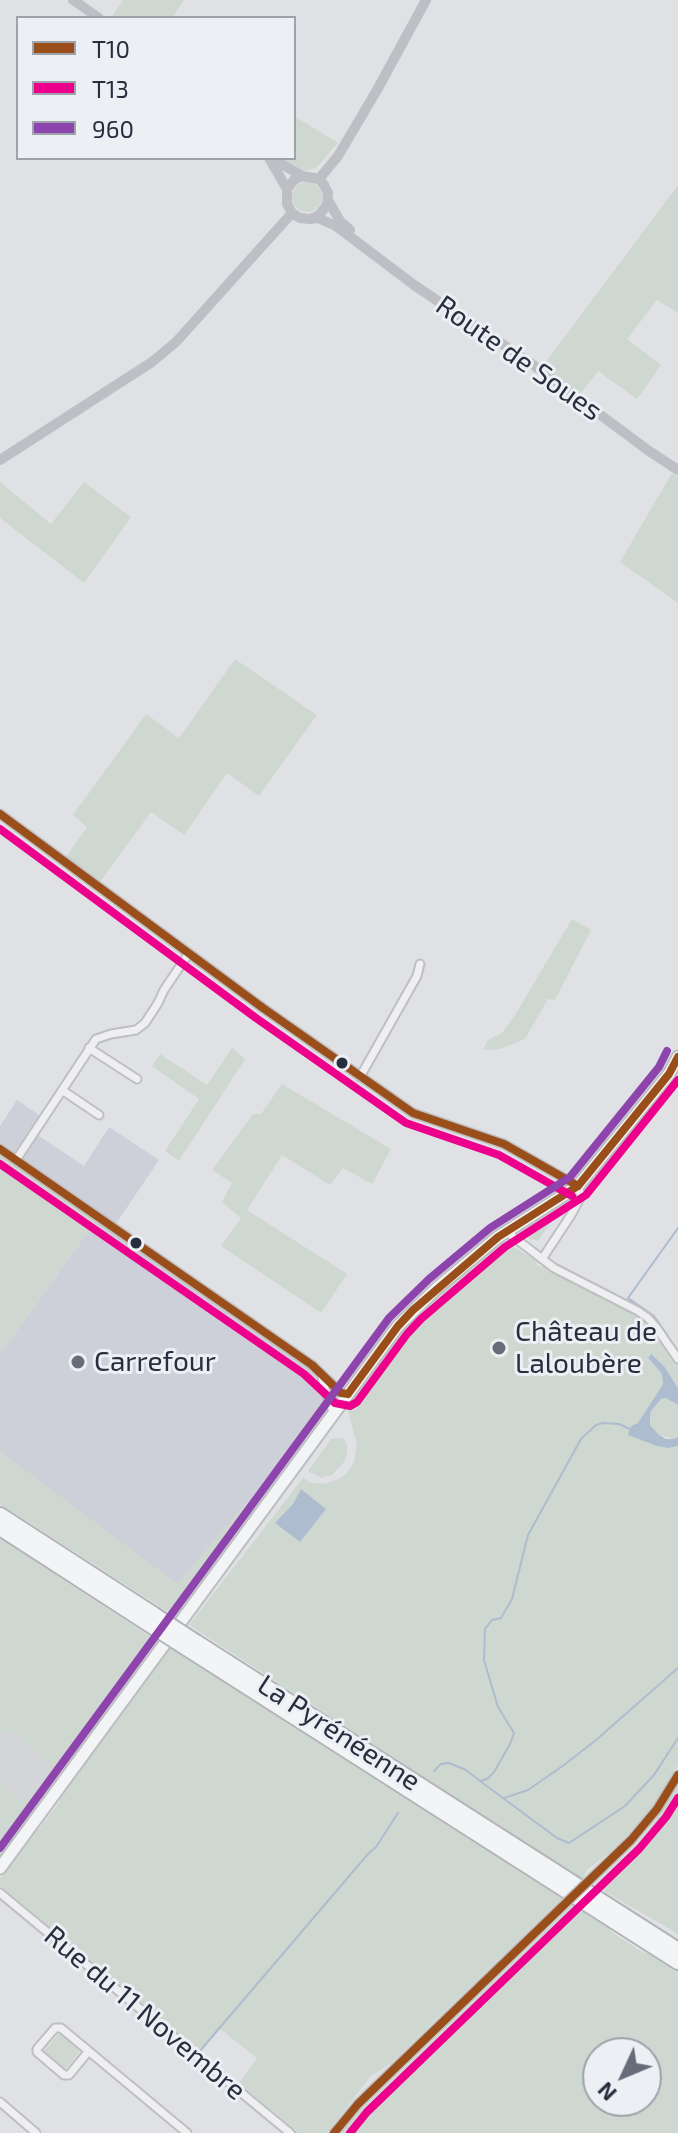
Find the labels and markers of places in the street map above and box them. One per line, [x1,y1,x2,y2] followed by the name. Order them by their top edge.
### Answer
[334,1055,350,1071] unlabelled marker
[128,1235,144,1251] unlabelled marker
[515,1315,657,1381] place label: Château de Laloubère
[490,1339,508,1357] marker: Château de Laloubère
[94,1345,216,1379] place label: Carrefour
[69,1353,87,1371] marker: Carrefour

